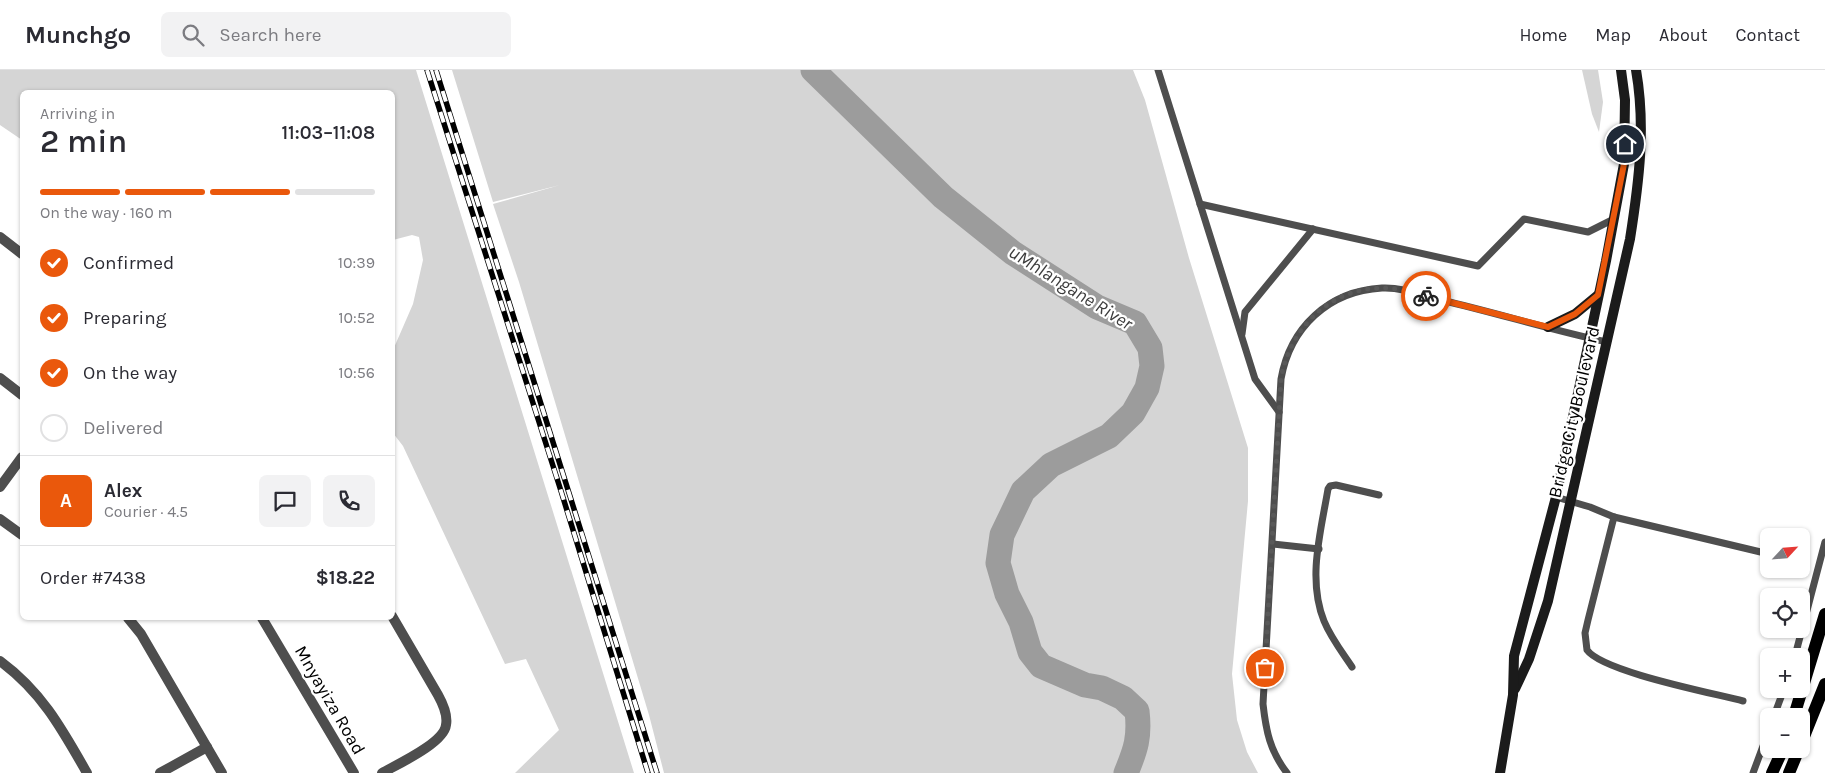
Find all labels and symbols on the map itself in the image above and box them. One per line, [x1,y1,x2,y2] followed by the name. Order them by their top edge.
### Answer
[1604,123,1646,165] pin
[1005,241,1138,336] water label: uMhlangane River
[1401,271,1451,321] courier
[1544,324,1604,500] street label: Bridge City Boulevard
[1760,528,1810,578] north arrow
[290,642,370,758] street label: Mnyayiza Road
[1244,647,1286,689] pin

